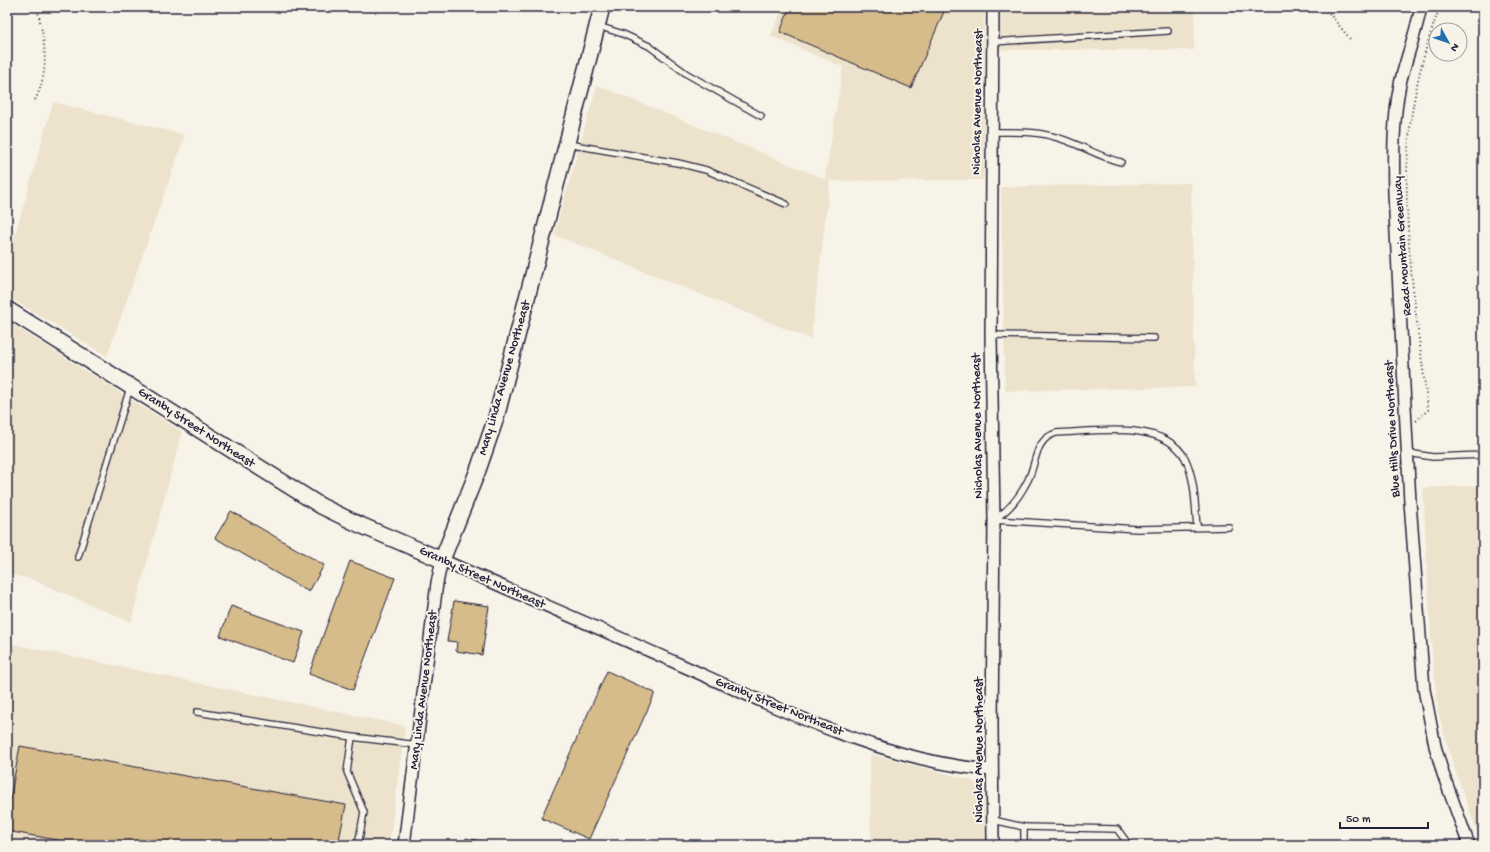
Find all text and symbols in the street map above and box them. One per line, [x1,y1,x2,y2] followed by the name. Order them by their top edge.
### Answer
[1428,22,1468,62] north arrow
[969,27,987,175] street label: Nicholas Avenue Northeast
[1447,41,1461,54] text: N
[1391,175,1415,316] street label: Read Mountain Greenway
[476,297,535,457] street label: Mary Linda Avenue Northeast
[969,351,987,499] street label: Nicholas Avenue Northeast
[1382,359,1404,499] street label: Blue Hills Drive Northeast
[135,385,259,472] street label: Granby Street Northeast
[417,543,549,613] street label: Granby Street Northeast
[407,608,441,770] street label: Mary Linda Avenue Northeast
[713,674,847,740] street label: Granby Street Northeast
[972,675,987,823] street label: Nicholas Avenue Northeast
[1340,804,1428,830] scale bar
[1346,813,1371,827] text: 50 m

